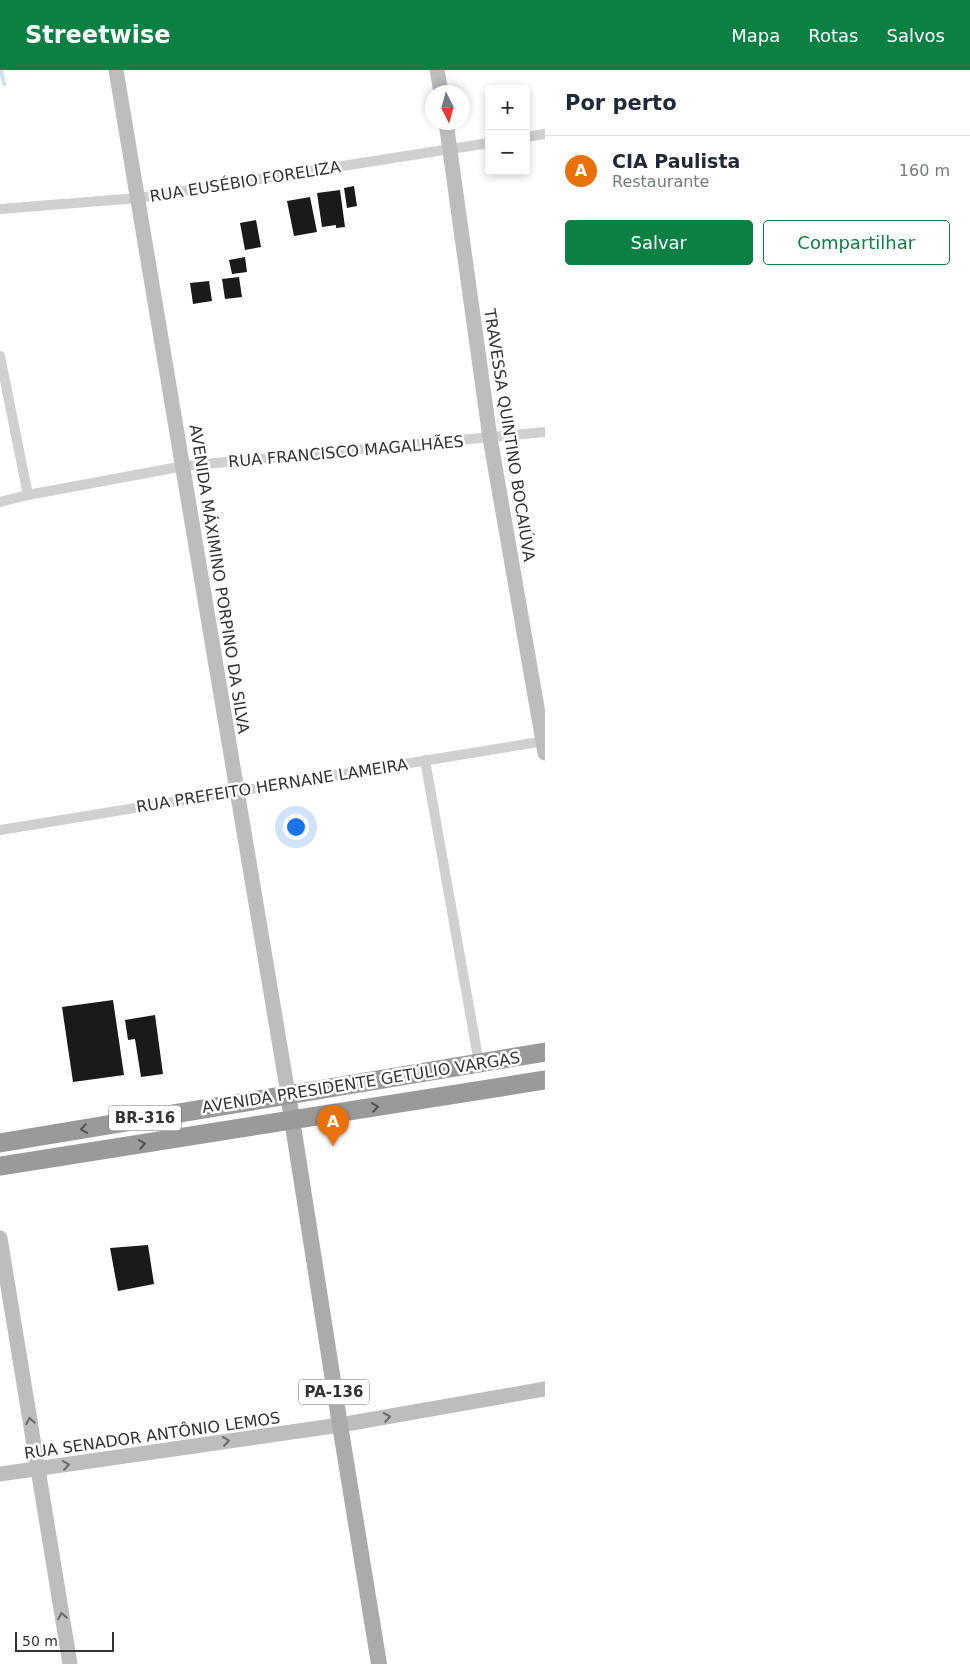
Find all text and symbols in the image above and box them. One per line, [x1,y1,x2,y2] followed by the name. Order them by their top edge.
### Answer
[25,21,171,49] text: Streetwise
[731,25,780,46] text: Mapa
[808,25,859,46] text: Rotas
[887,25,945,46] text: Salvos
[425,85,470,130] north arrow
[485,85,530,175] map controls
[485,85,530,130] button: +
[565,91,677,115] text: Por perto
[485,130,530,175] button: −
[612,150,740,172] text: CIA Paulista
[148,157,342,206] street label: RUA EUSÉBIO FORELIZA
[575,161,587,180] text: A
[899,161,950,180] text: 160 m
[612,172,709,191] text: Restaurante
[565,220,753,265] button: Salvar
[763,220,950,265] button: Compartilhar
[480,306,539,563] street label: TRAVESSA QUINTINO BOCAIÚVA
[186,423,253,735] street label: AVENIDA MÁXIMINO PORPINO DA SILVA
[228,432,465,471] street label: RUA FRANCISCO MAGALHÃES
[135,755,409,816] street label: RUA PREFEITO HERNANE LAMEIRA
[283,814,309,840] your location
[201,1048,521,1117] street label: AVENIDA PRESIDENTE GETÚLIO VARGAS
[371,1102,379,1113] one-way arrow
[317,1105,349,1146] pin: A
[109,1106,181,1130] road number: BR-316
[80,1123,89,1133] one-way arrow
[138,1139,146,1150] one-way arrow
[299,1380,369,1404] road number: PA-136
[23,1408,281,1463] street label: RUA SENADOR ANTÔNIO LEMOS
[383,1412,391,1422] one-way arrow
[25,1417,35,1425] one-way arrow
[222,1437,231,1447] one-way arrow
[61,1460,70,1470] one-way arrow
[58,1612,68,1620] one-way arrow
[15,1629,114,1652] scale bar
[22,1633,58,1649] text: 50 m

